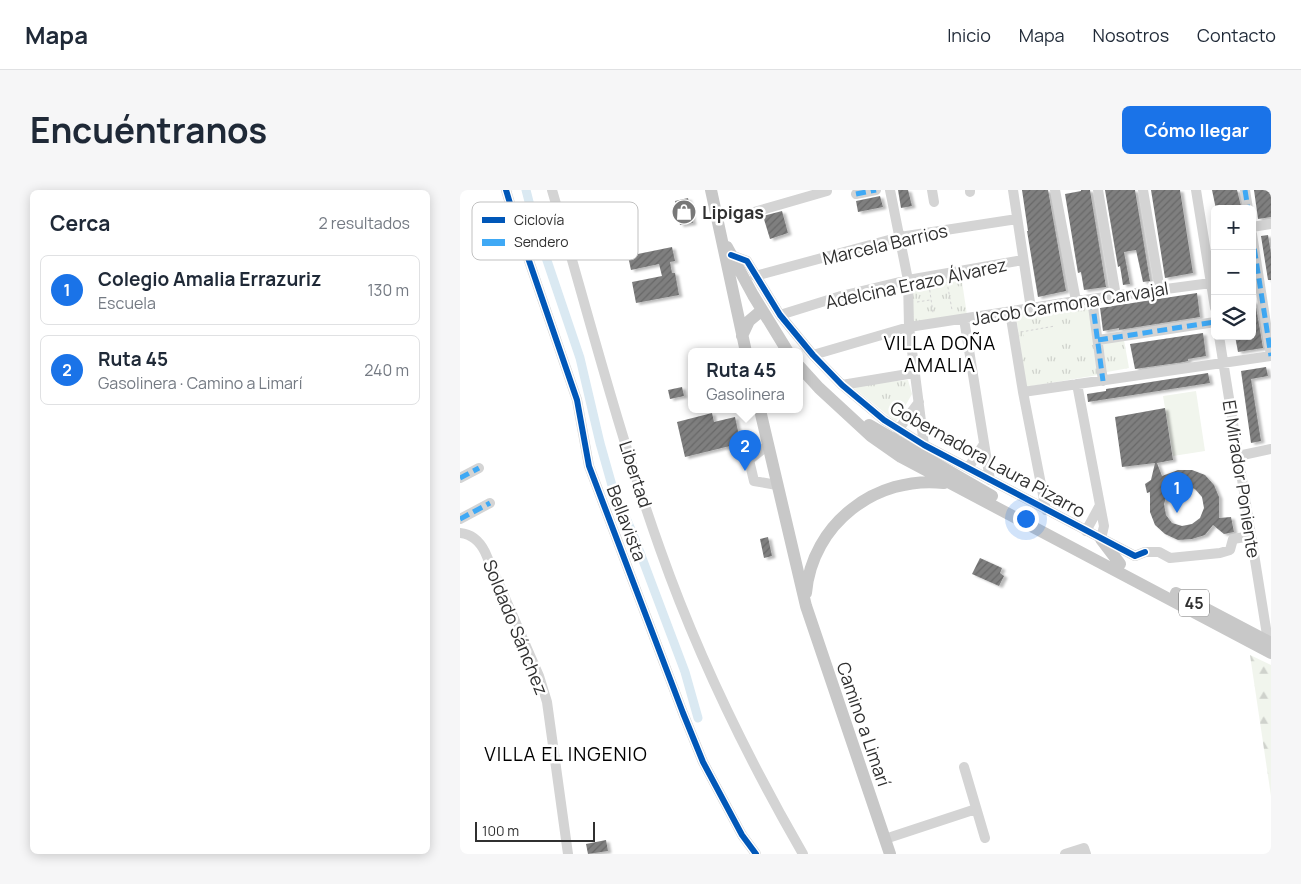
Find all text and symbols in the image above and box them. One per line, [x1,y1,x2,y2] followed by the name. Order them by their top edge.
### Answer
[25,18,88,51] text: Mapa
[947,23,991,47] text: Inicio
[1019,23,1065,47] text: Mapa
[1093,23,1169,47] text: Nosotros
[1197,23,1276,47] text: Contacto
[30,106,267,154] text: Encuéntranos
[1122,106,1271,154] button: Cómo llegar
[671,199,697,225] shop icon: Lipigas
[702,200,764,224] place label: Lipigas
[472,202,638,260] legend
[1211,205,1256,340] map controls
[1211,205,1256,250] button: +
[50,209,110,237] text: Cerca
[514,210,564,229] text: Ciclovía
[319,212,410,234] text: 2 resultados
[820,218,950,270] street label: Marcela Barrios
[514,232,569,251] text: Sendero
[1211,250,1256,295] button: −
[823,252,1009,314] street label: Adelcina Erazo Álvarez
[98,266,321,292] text: Colegio Amalia Errazuriz
[970,276,1170,330] street label: Jacob Carmona Carvajal
[63,279,71,301] text: 1
[367,279,409,301] text: 130 m
[98,292,156,314] text: Escuela
[1211,295,1256,340] button: layers
[884,330,996,378] district label: VILLA DOÑA AMALIA
[98,346,168,372] text: Ruta 45
[688,348,803,413] popup
[706,357,776,383] text: Ruta 45
[62,359,72,381] text: 2
[364,359,409,381] text: 240 m
[98,372,302,394] text: Gasolinera · Camino a Limarí
[706,383,785,405] text: Gasolinera
[886,395,1090,523] street label: Gobernadora Laura Pizarro
[1218,398,1266,560] street label: El Mirador Poniente
[729,430,761,471] pin: 2
[614,438,658,510] street label: Libertad
[1161,472,1193,513] pin: 1
[602,482,652,564] street label: Bellavista
[1013,506,1039,532] your location
[478,556,554,698] street label: Soldado Sánchez
[1179,589,1209,616] road number: 45
[831,659,897,789] street label: Camino a Limarí
[484,741,648,767] district label: VILLA EL INGENIO
[475,819,595,842] scale bar
[482,821,519,840] text: 100 m

